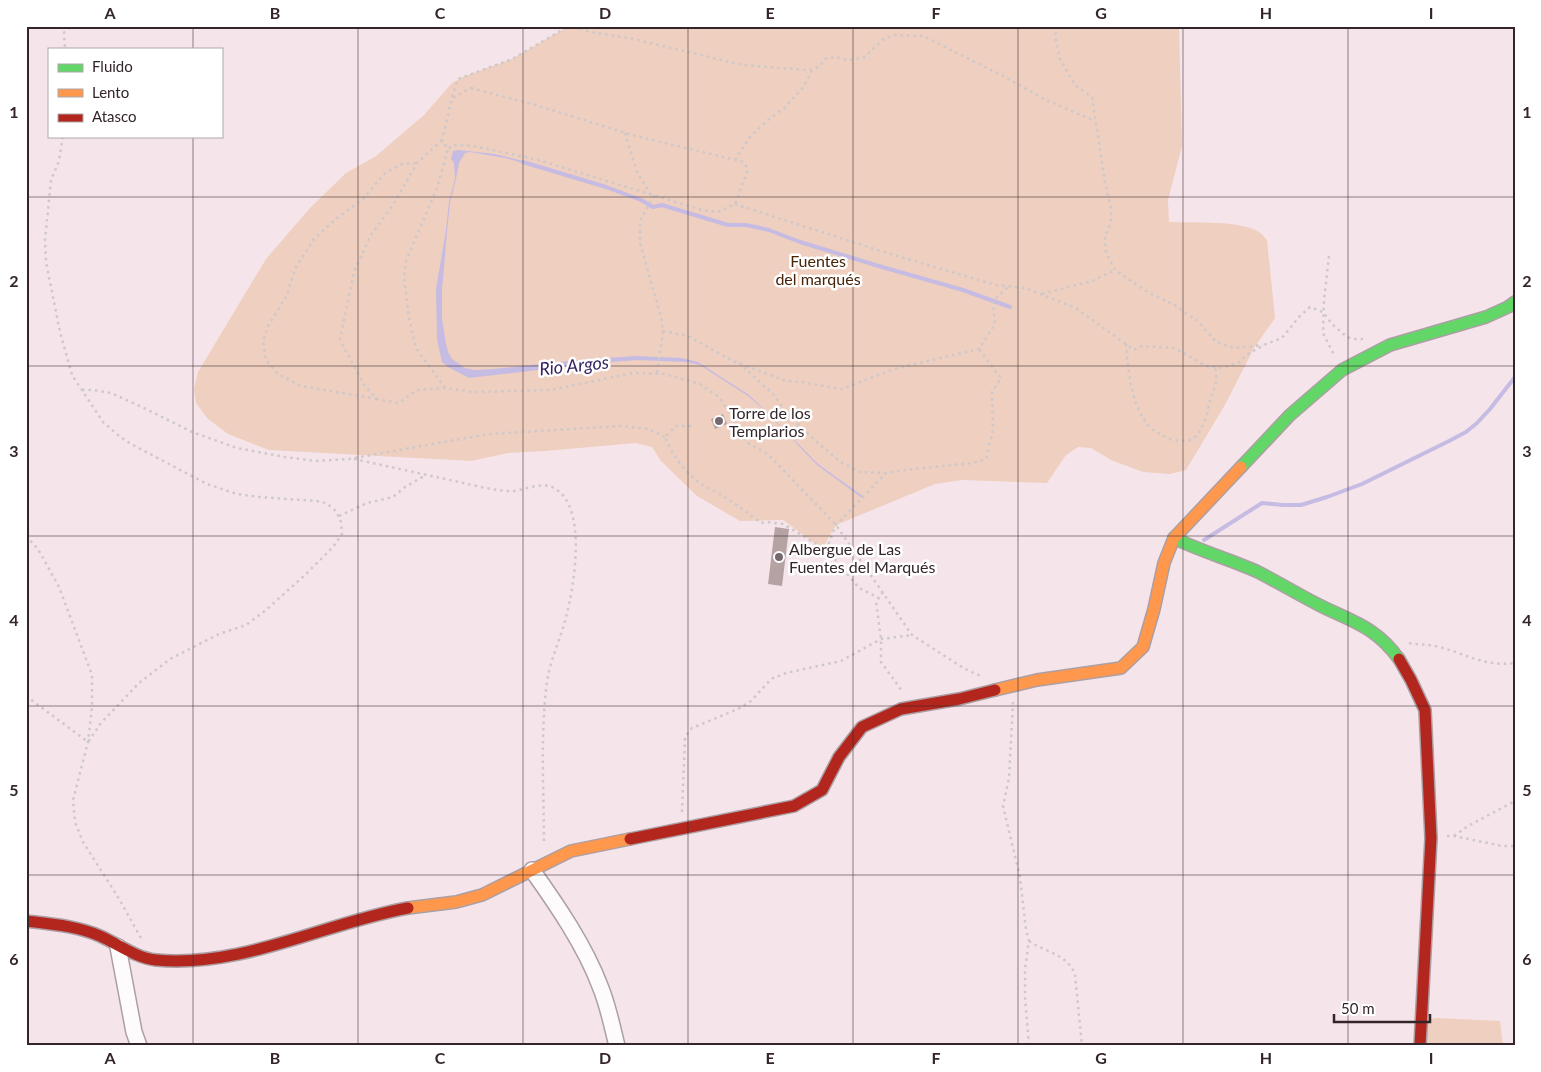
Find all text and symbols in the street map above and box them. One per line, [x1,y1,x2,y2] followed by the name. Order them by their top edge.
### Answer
[103,3,116,22] text: A
[270,3,280,22] text: B
[435,3,446,22] text: C
[599,3,611,22] text: D
[765,3,775,22] text: E
[931,3,941,22] text: F
[1095,3,1107,22] text: G
[1260,3,1272,22] text: H
[1429,3,1433,22] text: I
[48,48,222,138] legend
[92,57,133,75] text: Fluido
[92,83,129,101] text: Lento
[9,102,19,121] text: 1
[1522,102,1532,121] text: 1
[92,107,137,125] text: Atasco
[775,251,861,288] park label: Fuentes del marqués
[9,271,19,290] text: 2
[1522,271,1532,290] text: 2
[538,350,610,380] water label: Rio Argos
[729,403,811,440] place label: Torre de los Templarios
[713,415,725,427] marker: Torre de los Templarios
[9,441,19,460] text: 3
[1522,441,1532,460] text: 3
[789,539,935,576] place label: Albergue de Las Fuentes del Marqués
[773,551,785,563] marker: Albergue de Las Fuentes del Marqués
[9,610,19,629] text: 4
[1522,610,1532,629] text: 4
[9,780,19,799] text: 5
[1522,780,1532,799] text: 5
[9,949,19,968] text: 6
[1522,949,1532,968] text: 6
[1334,992,1430,1024] scale bar
[1341,999,1375,1017] text: 50 m
[103,1048,116,1067] text: A
[270,1048,280,1067] text: B
[435,1048,446,1067] text: C
[599,1048,611,1067] text: D
[765,1048,775,1067] text: E
[931,1048,941,1067] text: F
[1095,1048,1107,1067] text: G
[1260,1048,1272,1067] text: H
[1429,1048,1433,1067] text: I

